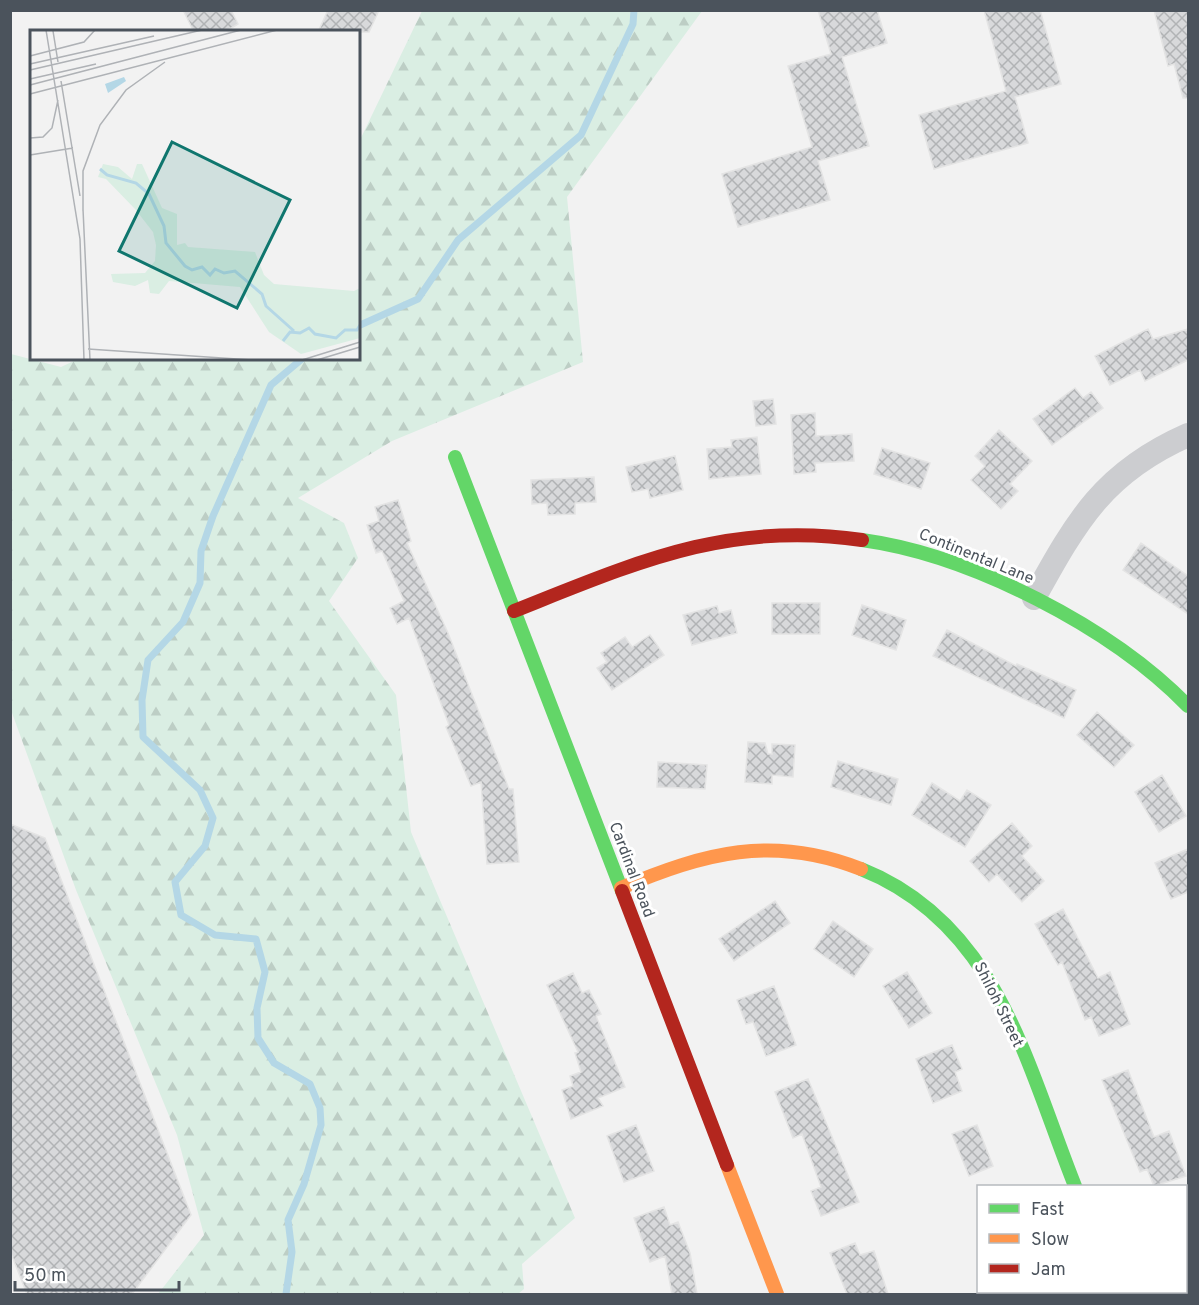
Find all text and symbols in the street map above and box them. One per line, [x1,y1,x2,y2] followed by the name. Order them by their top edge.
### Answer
[30,30,360,360] inset map
[916,525,1036,589] street label: Continental Lane
[604,820,658,920] street label: Cardinal Road
[969,959,1027,1051] street label: Shiloh Street
[977,1185,1187,1293] legend
[1031,1199,1064,1222] text: Fast
[1031,1229,1069,1252] text: Slow
[15,1254,178,1292] scale bar
[1031,1259,1066,1282] text: Jam
[24,1265,66,1288] text: 50 m

